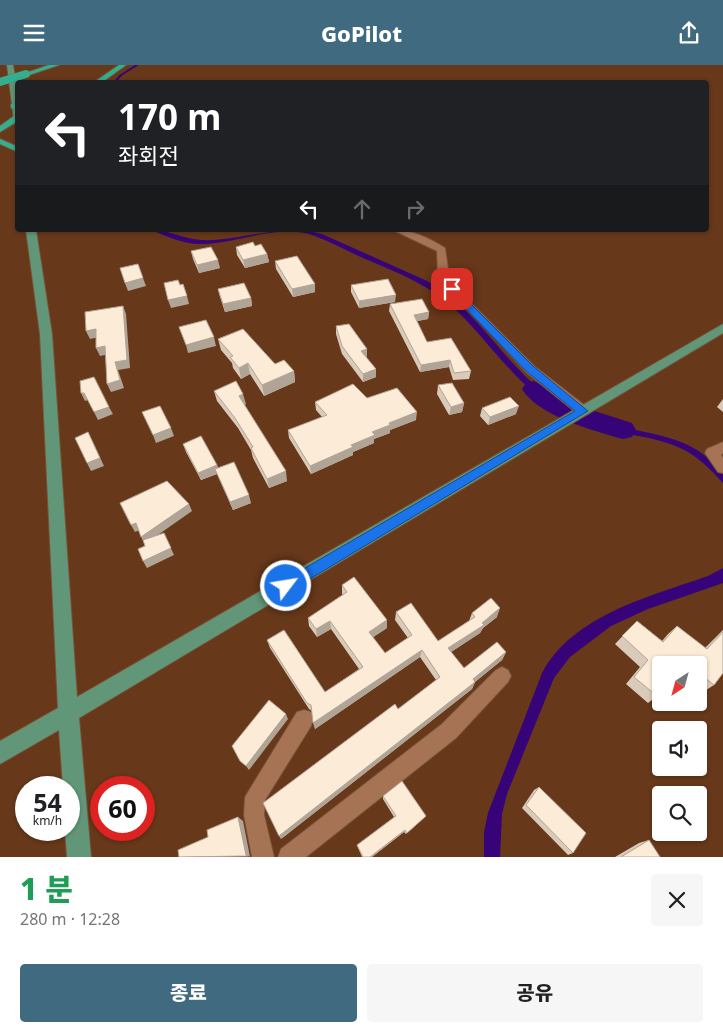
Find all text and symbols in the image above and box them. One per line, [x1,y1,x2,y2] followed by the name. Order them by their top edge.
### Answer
[321,18,402,48] text: GoPilot
[20,19,48,47] icon: menu
[675,19,703,47] icon: share
[118,93,221,140] text: 170 m
[35,100,100,165] icon: left
[118,140,179,170] text: 좌회전
[295,195,323,223] icon: left
[348,195,376,223] icon: ahead
[401,195,429,223] icon: right
[431,268,473,310] pin
[438,275,466,303] icon: arrive
[259,559,311,611] position arrow
[652,656,708,711] north arrow
[652,656,707,841] map controls
[652,721,707,776] button: sound
[90,776,155,841] speed limit sign: 60
[33,785,62,819] text: 54
[652,786,707,841] button: search
[33,812,62,829] text: km/h
[20,868,73,909] text: 1 분
[651,874,703,926] button: close
[20,908,120,930] text: 280 m · 12:28
[20,964,357,1022] button: 종료
[367,964,703,1022] button: 공유

